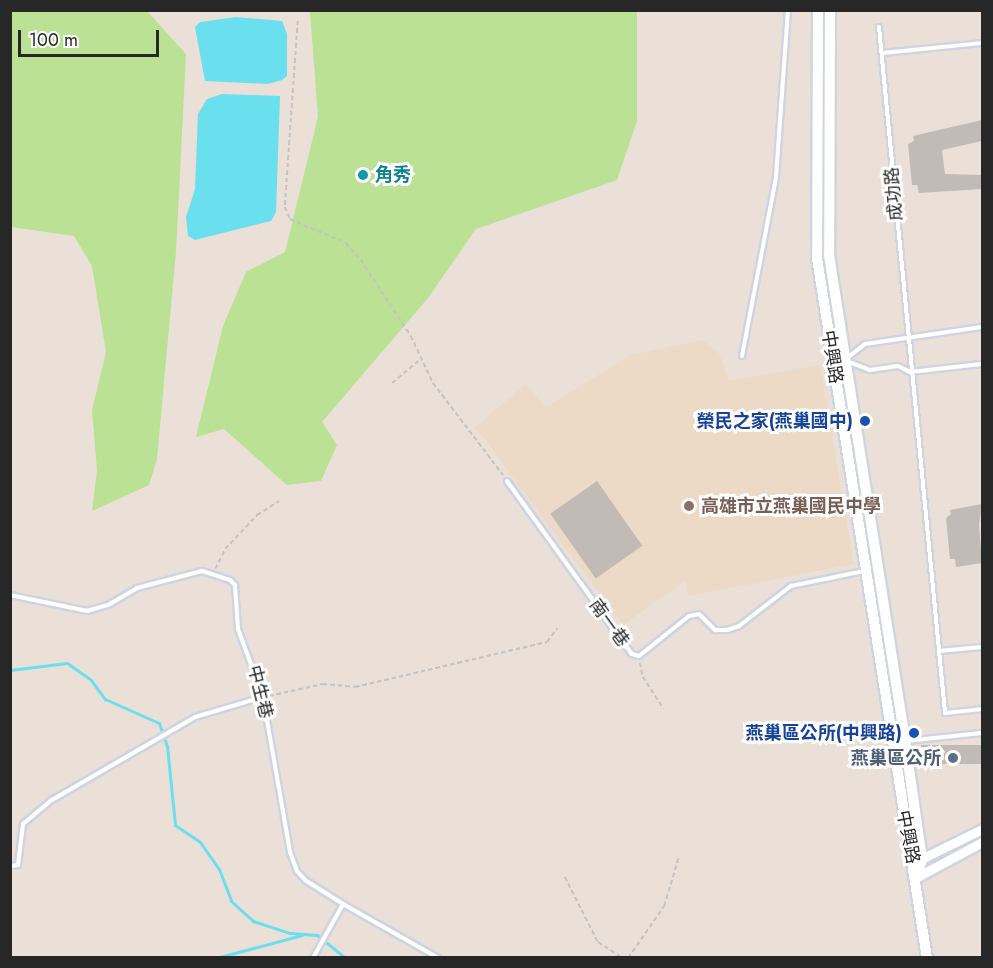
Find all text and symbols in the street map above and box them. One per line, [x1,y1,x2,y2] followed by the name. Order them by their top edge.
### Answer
[21,18,162,56] scale bar
[29,27,78,53] text: 100 m
[375,164,411,186] place label: 角秀
[881,166,907,222] street label: 成功路
[356,168,370,182] marker: 角秀
[817,329,847,385] street label: 中興路
[697,410,853,432] place label: 榮民之家(燕巢國中)
[858,414,872,428] marker: 榮民之家(燕巢國中)
[701,495,881,517] place label: 高雄市立燕巢國民中學
[682,499,696,513] marker: 高雄市立燕巢國民中學
[584,595,634,651] street label: 南一巷
[243,663,277,721] street label: 中生巷
[746,722,902,744] place label: 燕巢區公所(中興路)
[907,726,921,740] marker: 燕巢區公所(中興路)
[851,747,941,769] place label: 燕巢區公所
[946,751,960,765] marker: 燕巢區公所
[892,808,924,866] street label: 中興路

